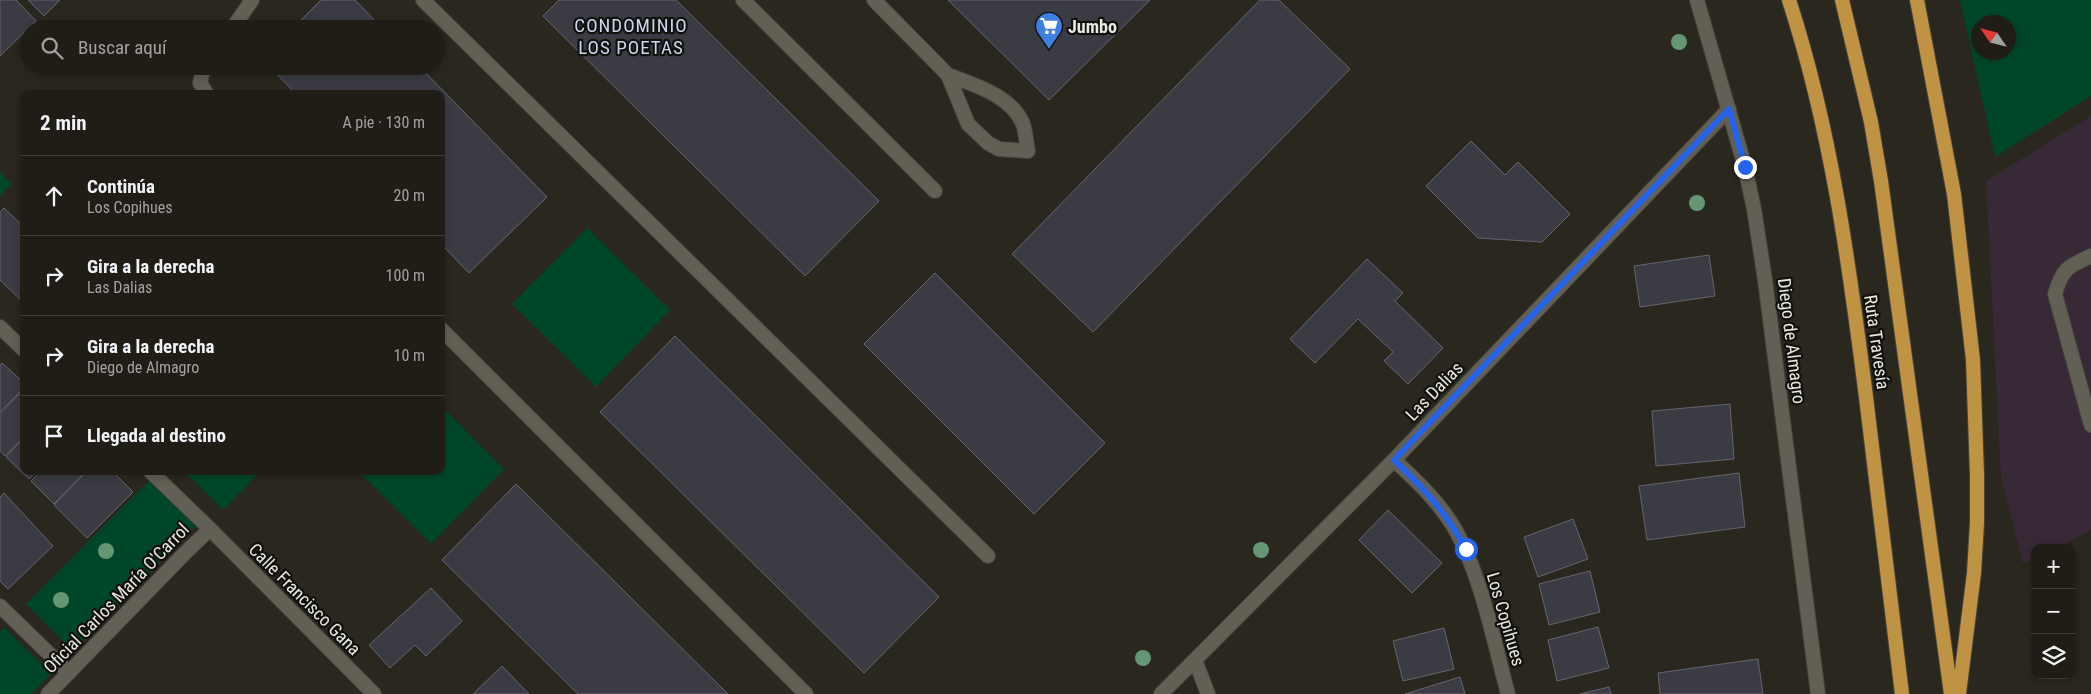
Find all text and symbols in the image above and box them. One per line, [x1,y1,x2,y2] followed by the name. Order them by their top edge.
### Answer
[1034,11,1064,50] supermarket icon: Jumbo
[574,14,688,59] district label: CONDOMINIO LOS POETAS
[1971,15,2016,60] north arrow
[1068,16,1117,37] place label: Jumbo
[20,20,445,75] search box
[38,34,66,62] icon: search
[78,36,167,59] text: Buscar aquí
[40,111,87,135] text: 2 min
[342,113,425,132] text: A pie · 130 m
[1734,156,1757,179] route end
[87,175,155,198] text: Continúa
[40,182,68,210] icon: ahead
[393,186,425,205] text: 20 m
[87,198,173,217] text: Los Copihues
[87,255,214,278] text: Gira a la derecha
[40,262,68,290] icon: right
[386,266,425,285] text: 100 m
[1774,277,1810,405] street label: Diego de Almagro
[87,278,152,297] text: Las Dalias
[1860,293,1894,391] street label: Ruta Travesía
[87,335,214,358] text: Gira a la derecha
[40,342,68,370] icon: right
[393,346,425,365] text: 10 m
[1401,357,1467,425] street label: Las Dalias
[87,358,199,377] text: Diego de Almagro
[40,422,68,450] icon: arrive
[87,424,226,447] text: Llegada al destino
[39,519,193,677] street label: Oficial Carlos María O'Carrol
[1455,538,1478,561] route start
[245,539,365,659] street label: Calle Francisco Gana
[2031,544,2076,679] map controls
[2031,544,2076,589] button: +
[1483,570,1529,668] street label: Los Copihues
[2031,589,2076,634] button: −
[2031,634,2076,679] button: layers

